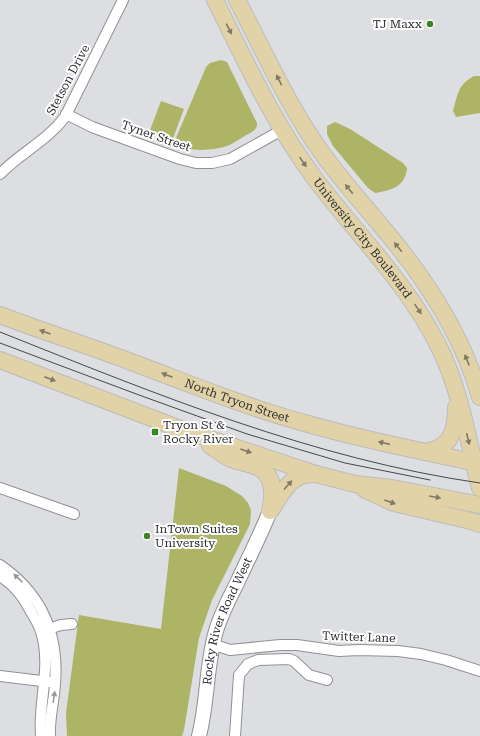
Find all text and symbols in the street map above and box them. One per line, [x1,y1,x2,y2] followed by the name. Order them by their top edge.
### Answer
[373,17,422,31] place label: TJ Maxx
[425,19,435,29] marker: TJ Maxx
[226,23,232,35] one-way arrow
[44,42,93,118] street label: Stetson Drive
[276,74,282,86] one-way arrow
[120,118,193,154] street label: Tyner Street
[299,157,307,167] one-way arrow
[310,175,415,301] street label: University City Boulevard
[345,183,354,194] one-way arrow
[394,241,403,252] one-way arrow
[414,303,422,314] one-way arrow
[39,329,51,335] one-way arrow
[464,353,470,365] one-way arrow
[161,372,173,378] one-way arrow
[44,376,56,382] one-way arrow
[183,376,291,425] street label: North Tryon Street
[163,418,233,446] place label: Tryon St & Rocky River
[150,427,160,437] marker: Tryon St & Rocky River
[466,433,472,445] one-way arrow
[377,440,390,446] one-way arrow
[241,449,253,455] one-way arrow
[284,480,293,491] one-way arrow
[429,494,441,500] one-way arrow
[384,499,396,505] one-way arrow
[155,522,238,550] place label: InTown Suites University
[142,531,152,541] marker: InTown Suites University
[200,555,255,686] street label: Rocky River Road West
[13,573,23,583] one-way arrow
[322,629,396,645] street label: Twitter Lane
[51,691,57,703] one-way arrow

